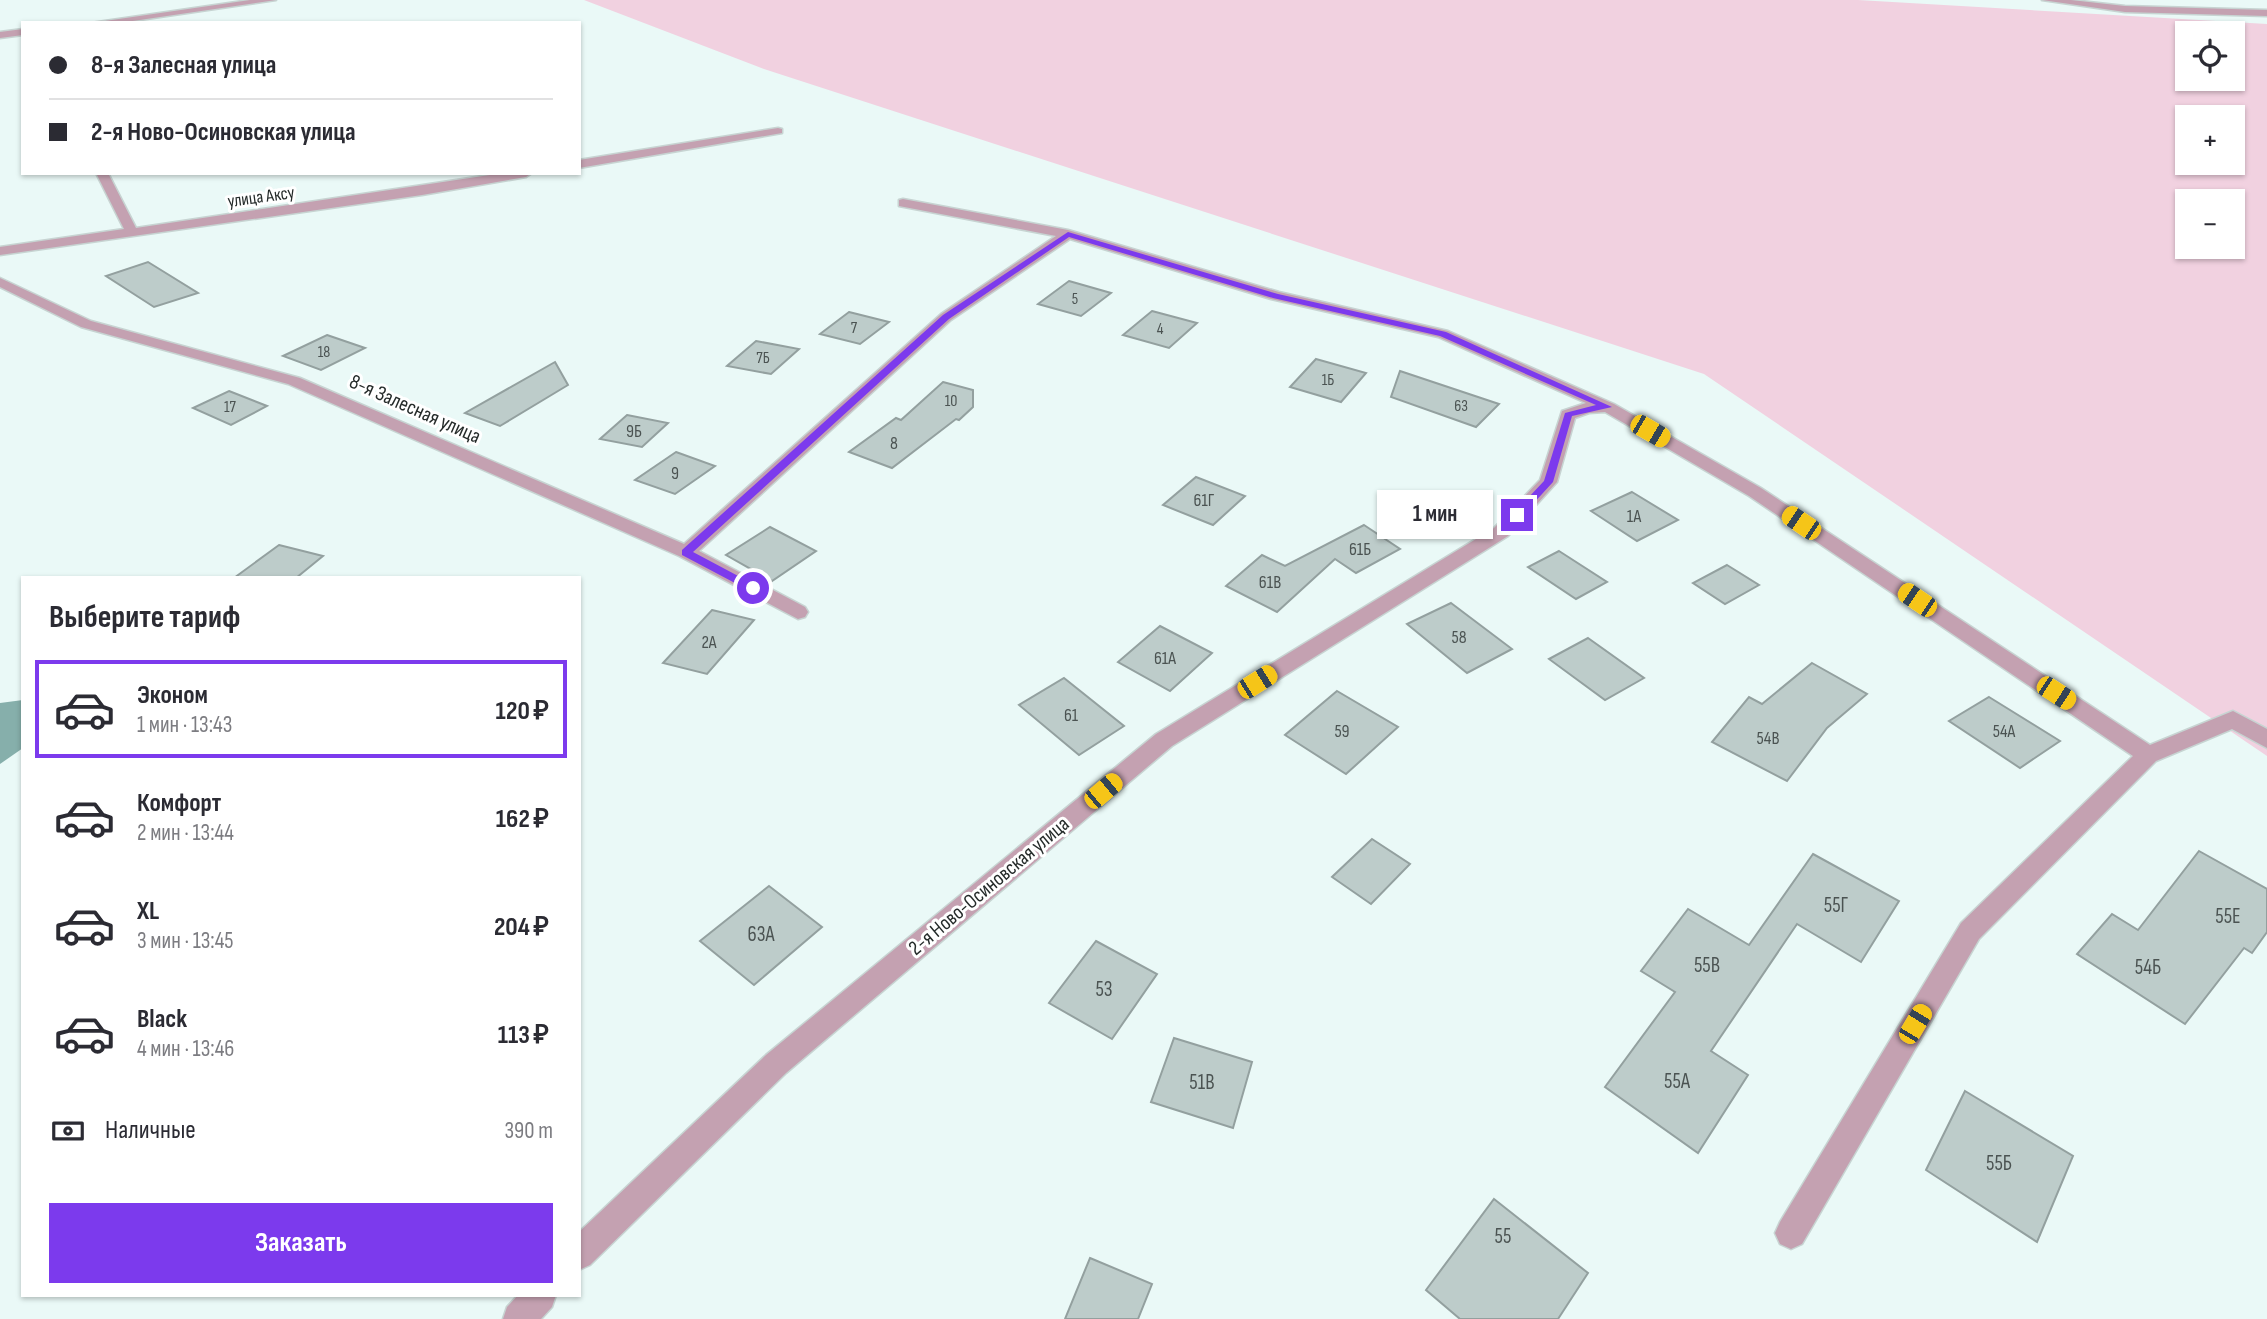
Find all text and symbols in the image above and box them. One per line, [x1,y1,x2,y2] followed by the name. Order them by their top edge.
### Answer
[2175,21,2245,259] map controls
[2175,21,2245,91] button: locate
[91,50,277,81] text: 8-я Залесная улица
[2175,105,2245,175] button: +
[91,117,356,148] text: 2-я Ново-Осиновская улица
[226,182,296,212] street label: улица Аксу
[2175,189,2245,259] button: −
[1072,290,1078,309] house number: 5
[851,319,858,338] house number: 7
[1157,320,1164,339] house number: 4
[318,343,330,362] house number: 18
[756,349,770,368] house number: 7Б
[345,369,485,449] street label: 8-я Залесная улица
[1322,371,1334,390] house number: 1Б
[945,392,957,411] house number: 10
[1454,397,1468,416] house number: 63
[224,398,237,417] house number: 17
[1627,411,1674,451] car
[626,421,642,442] house number: 9Б
[890,433,898,454] house number: 8
[671,463,679,484] house number: 9
[1194,490,1215,511] house number: 61Г
[1377,490,1492,540] callout: 1 мин
[1501,499,1533,531] route end
[1413,500,1457,528] text: 1 мин
[1778,503,1825,543] car
[1627,506,1641,527] house number: 1А
[1349,539,1371,560] house number: 61Б
[737,572,769,604] route start
[1259,572,1281,593] house number: 61В
[1894,580,1941,620] car
[49,598,240,637] text: Выберите тариф
[1451,627,1467,648] house number: 58
[701,632,717,653] house number: 2А
[1154,648,1176,669] house number: 61А
[1234,662,1281,702] car
[2033,673,2080,713] car
[53,678,116,741] icon: car
[137,680,208,711] text: Эконом
[496,696,549,727] text: 120 ₽
[1064,705,1079,726] house number: 61
[137,711,232,739] text: 1 мин · 13:43
[1334,721,1350,742] house number: 59
[1993,721,2016,742] house number: 54А
[1757,728,1779,749] house number: 54В
[1081,769,1126,813] car
[53,786,116,849] icon: car
[137,788,221,819] text: Комфорт
[496,804,549,835] text: 162 ₽
[904,812,1074,960] street label: 2-я Ново-Осиновская улица
[137,819,234,847] text: 2 мин · 13:44
[1824,893,1849,918] house number: 55Г
[53,894,116,957] icon: car
[137,896,159,927] text: XL
[2215,904,2241,929] house number: 55Е
[494,912,549,943] text: 204 ₽
[748,922,775,947] house number: 63А
[137,927,234,955] text: 3 мин · 13:45
[1694,953,1720,978] house number: 55В
[2135,955,2161,980] house number: 54Б
[1095,977,1113,1002] house number: 53
[1896,1001,1935,1047] car
[53,1002,116,1065] icon: car
[137,1004,187,1035] text: Black
[498,1020,549,1051] text: 113 ₽
[137,1035,234,1063] text: 4 мин · 13:46
[1664,1069,1691,1094] house number: 55А
[1189,1070,1215,1095] house number: 51В
[49,1112,87,1150] icon: cash
[105,1115,196,1146] text: Наличные
[504,1117,553,1145] text: 390 m
[1986,1151,2012,1176] house number: 55Б
[49,1203,553,1283] button: Заказать
[1495,1224,1511,1249] house number: 55

